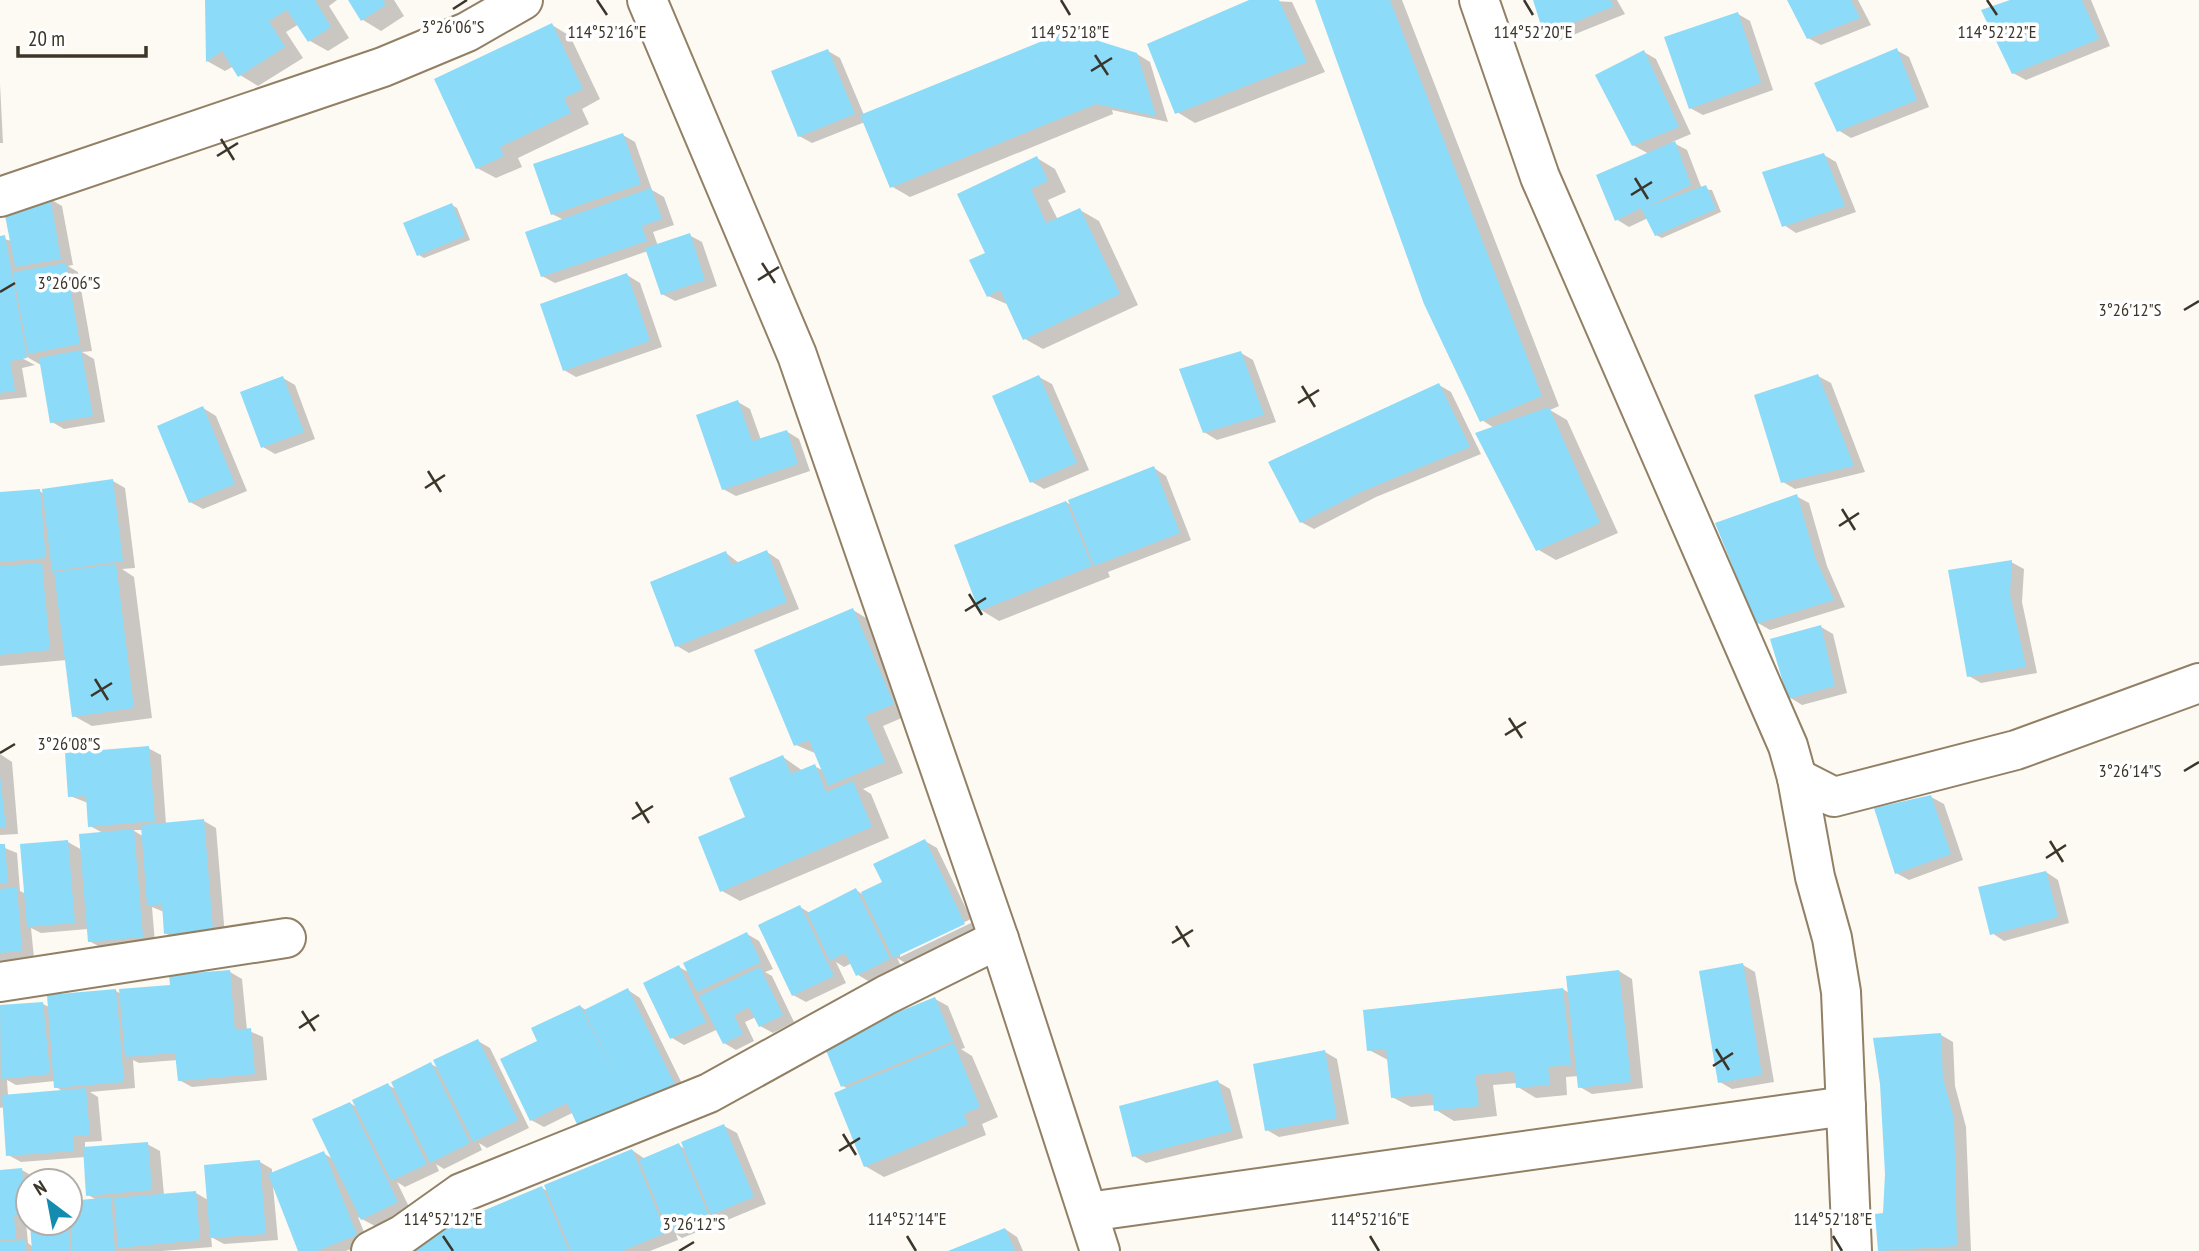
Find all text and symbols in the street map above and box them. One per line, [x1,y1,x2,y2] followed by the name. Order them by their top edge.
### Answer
[18,14,145,58] scale bar
[422,15,485,38] text: 3°26'06"S
[568,20,646,43] text: 114°52'16"E
[1031,20,1109,43] text: 114°52'18"E
[1494,20,1572,43] text: 114°52'20"E
[1958,20,2036,43] text: 114°52'22"E
[28,25,65,52] text: 20 m
[38,271,101,294] text: 3°26'06"S
[2099,298,2162,321] text: 3°26'12"S
[38,732,101,755] text: 3°26'08"S
[2099,759,2162,782] text: 3°26'14"S
[14,1167,84,1237] north arrow
[29,1175,51,1200] text: N
[404,1207,482,1230] text: 114°52'12"E
[868,1207,946,1230] text: 114°52'14"E
[1331,1207,1409,1230] text: 114°52'16"E
[1794,1207,1872,1230] text: 114°52'18"E
[663,1212,726,1235] text: 3°26'12"S

